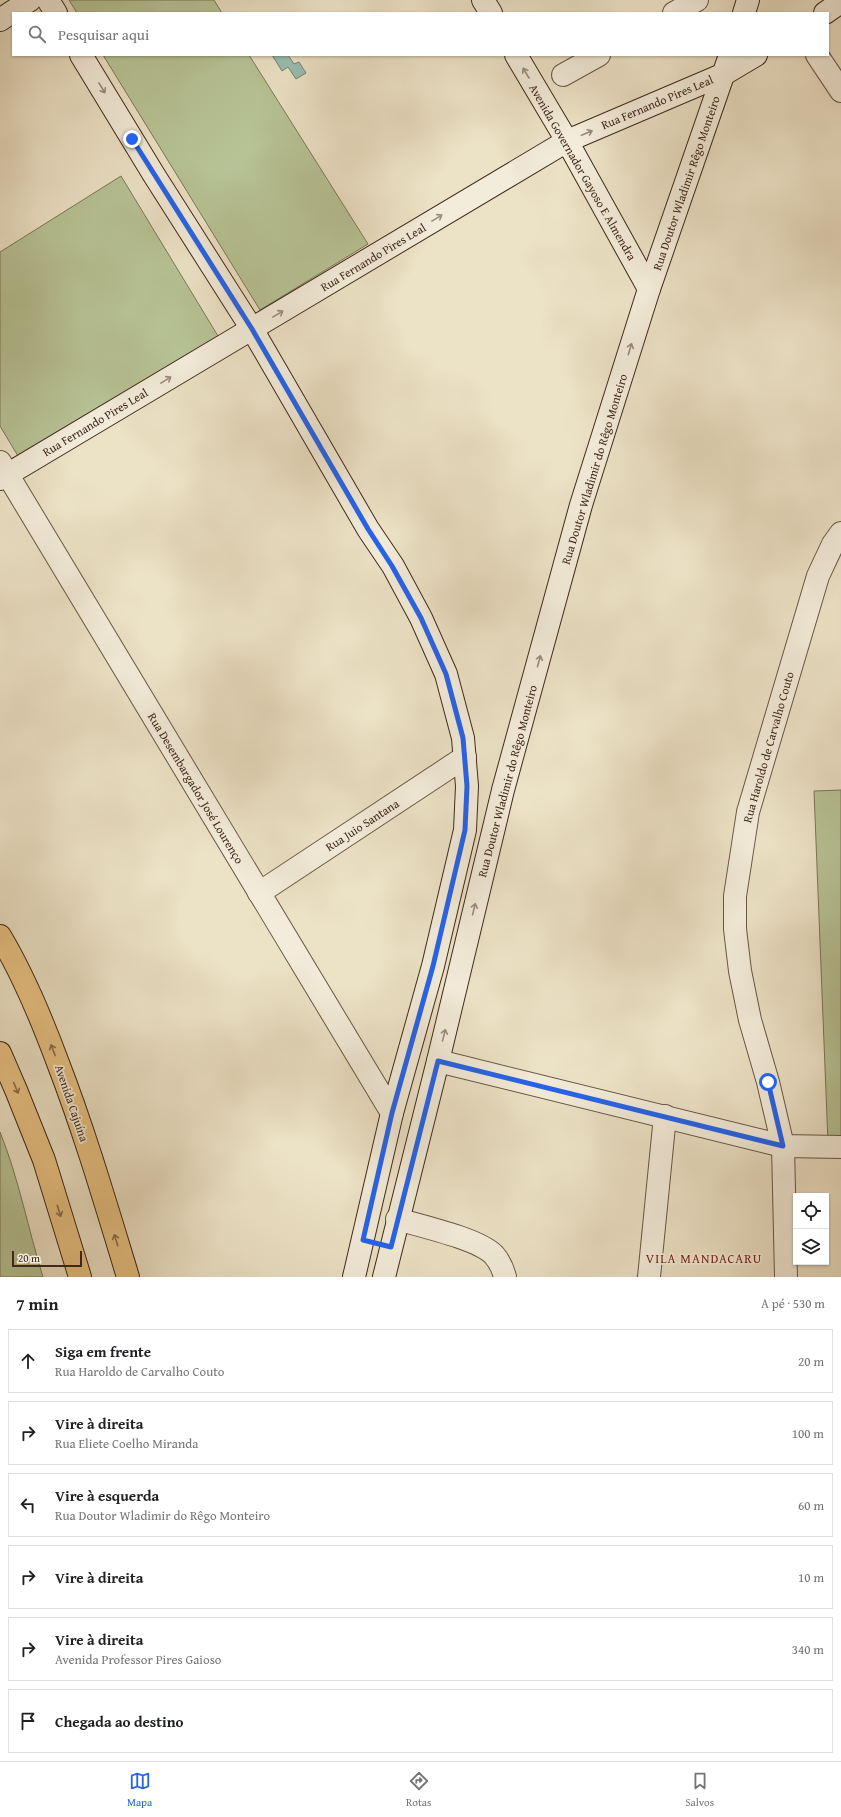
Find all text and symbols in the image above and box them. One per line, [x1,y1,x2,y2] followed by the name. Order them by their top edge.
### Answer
[12,12,829,56] search box
[26,23,48,45] icon: search
[58,24,149,45] text: Pesquisar aqui
[522,68,530,79] one-way arrow
[598,70,716,133] street label: Rua Fernando Pires Leal
[525,81,641,264] street label: Avenida Governador Gayoso E Almendra
[98,82,106,94] one-way arrow
[648,94,724,272] street label: Rua Doutor Wladimir Rêgo Monteiro
[580,129,592,136] one-way arrow
[123,130,141,148] route end
[431,214,443,222] one-way arrow
[317,218,429,295] street label: Rua Fernando Pires Leal
[272,309,284,317] one-way arrow
[627,342,634,355] one-way arrow
[557,372,631,566] street label: Rua Doutor Wladimir do Rêgo Monteiro
[160,376,171,384] one-way arrow
[39,383,151,460] street label: Rua Fernando Pires Leal
[535,655,543,668] one-way arrow
[738,669,798,825] street label: Rua Haroldo de Carvalho Couto
[473,683,541,879] street label: Rua Doutor Wladimir do Rêgo Monteiro
[144,709,248,867] street label: Rua Desembargador José Lourenço
[322,795,402,855] street label: Rua Juio Santana
[471,903,479,916] one-way arrow
[441,1029,448,1042] one-way arrow
[49,1044,57,1056] one-way arrow
[51,1062,93,1144] street label: Avenida Cajuína
[759,1073,777,1091] route start
[12,1082,20,1094] one-way arrow
[793,1193,829,1265] map controls
[793,1193,829,1229] button: locate
[56,1204,63,1217] one-way arrow
[793,1229,829,1265] button: layers
[112,1233,119,1246] one-way arrow
[12,1249,82,1268] scale bar
[646,1249,762,1268] district label: VILA MANDACARU
[18,1250,40,1266] text: 20 m
[16,1291,58,1316] text: 7 min
[761,1294,825,1313] text: A pé · 530 m
[55,1341,151,1362] text: Siga em frente
[17,1350,39,1372] icon: ahead
[798,1352,824,1371] text: 20 m
[55,1362,224,1381] text: Rua Haroldo de Carvalho Couto
[55,1413,143,1434] text: Vire à direita
[17,1422,39,1444] icon: right
[792,1424,824,1443] text: 100 m
[55,1434,198,1453] text: Rua Eliete Coelho Miranda
[55,1485,159,1506] text: Vire à esquerda
[17,1494,39,1516] icon: left
[798,1496,824,1515] text: 60 m
[55,1506,270,1525] text: Rua Doutor Wladimir do Rêgo Monteiro
[17,1566,39,1588] icon: right
[55,1567,143,1588] text: Vire à direita
[798,1568,824,1587] text: 10 m
[55,1629,143,1650] text: Vire à direita
[17,1638,39,1660] icon: right
[792,1640,824,1659] text: 340 m
[55,1650,221,1669] text: Avenida Professor Pires Gaioso
[17,1710,39,1732] icon: arrive
[55,1711,183,1732] text: Chegada ao destino
[127,1770,152,1810] tab: Mapa
[406,1770,431,1810] tab: Rotas
[685,1770,714,1810] tab: Salvos

